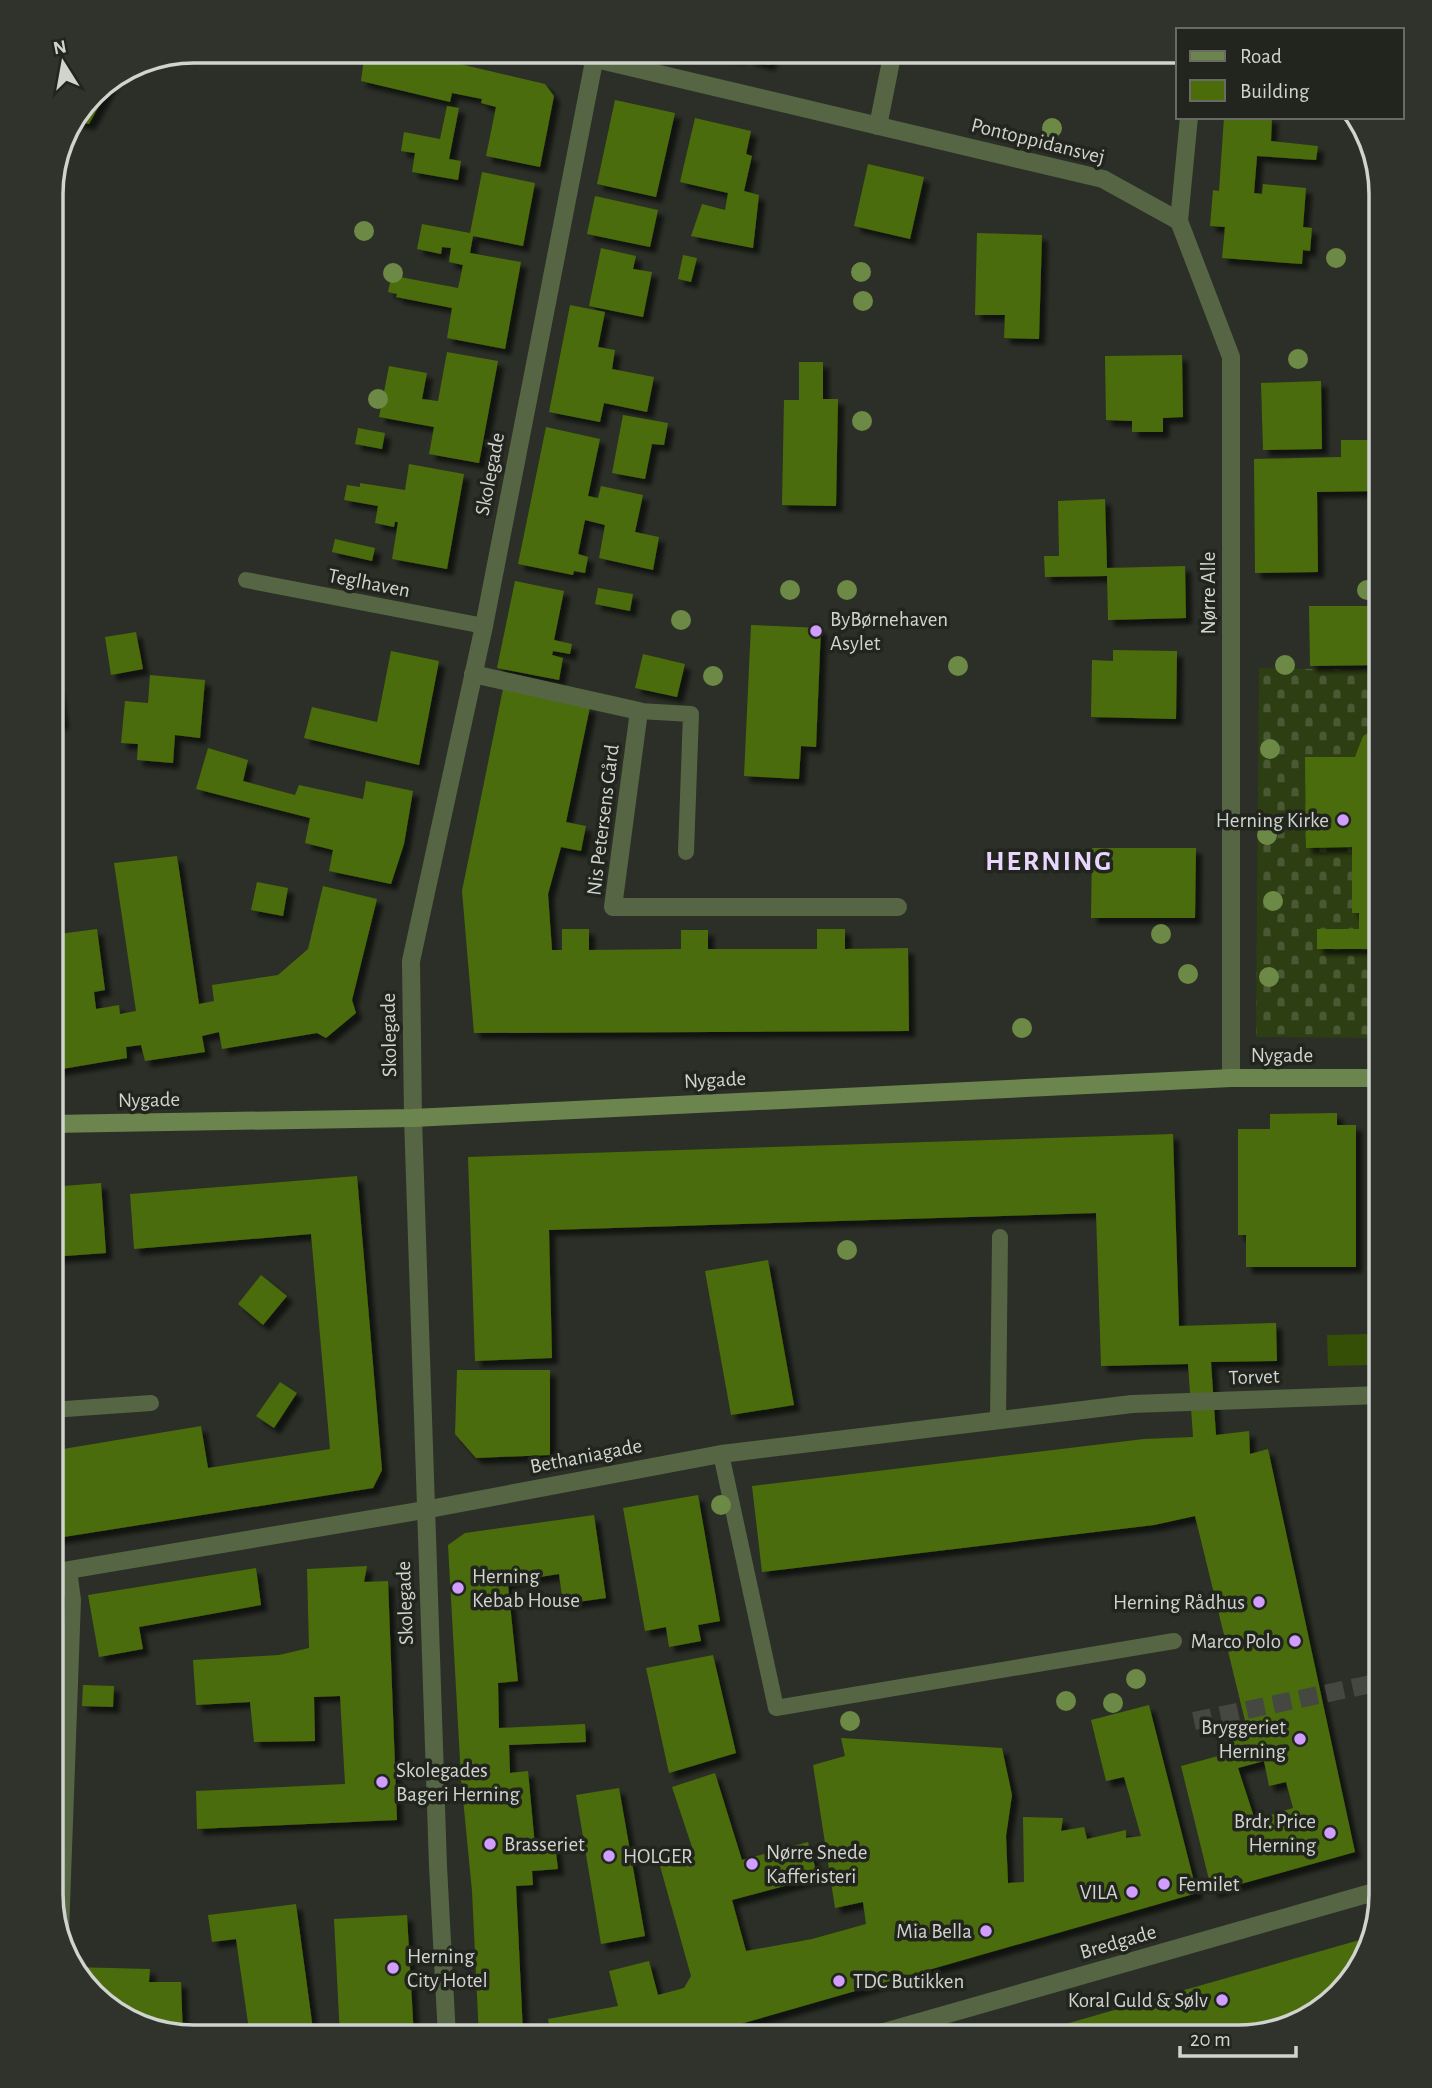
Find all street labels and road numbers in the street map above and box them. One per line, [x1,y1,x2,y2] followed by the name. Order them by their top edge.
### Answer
[969,114,1107,168] street label: Pontoppidansvej
[472,431,508,517] street label: Skolegade
[1198,552,1219,634] street label: Nørre Alle
[326,565,412,601] street label: Teglhaven
[583,743,623,897] street label: Nis Petersens Gård
[378,993,400,1077] street label: Skolegade
[1251,1045,1313,1066] street label: Nygade
[683,1068,747,1092] street label: Nygade
[118,1089,180,1111] street label: Nygade
[1228,1366,1280,1388] street label: Torvet
[528,1435,644,1477] street label: Bethaniagade
[393,1561,417,1645] street label: Skolegade
[1077,1921,1159,1963] street label: Bredgade

